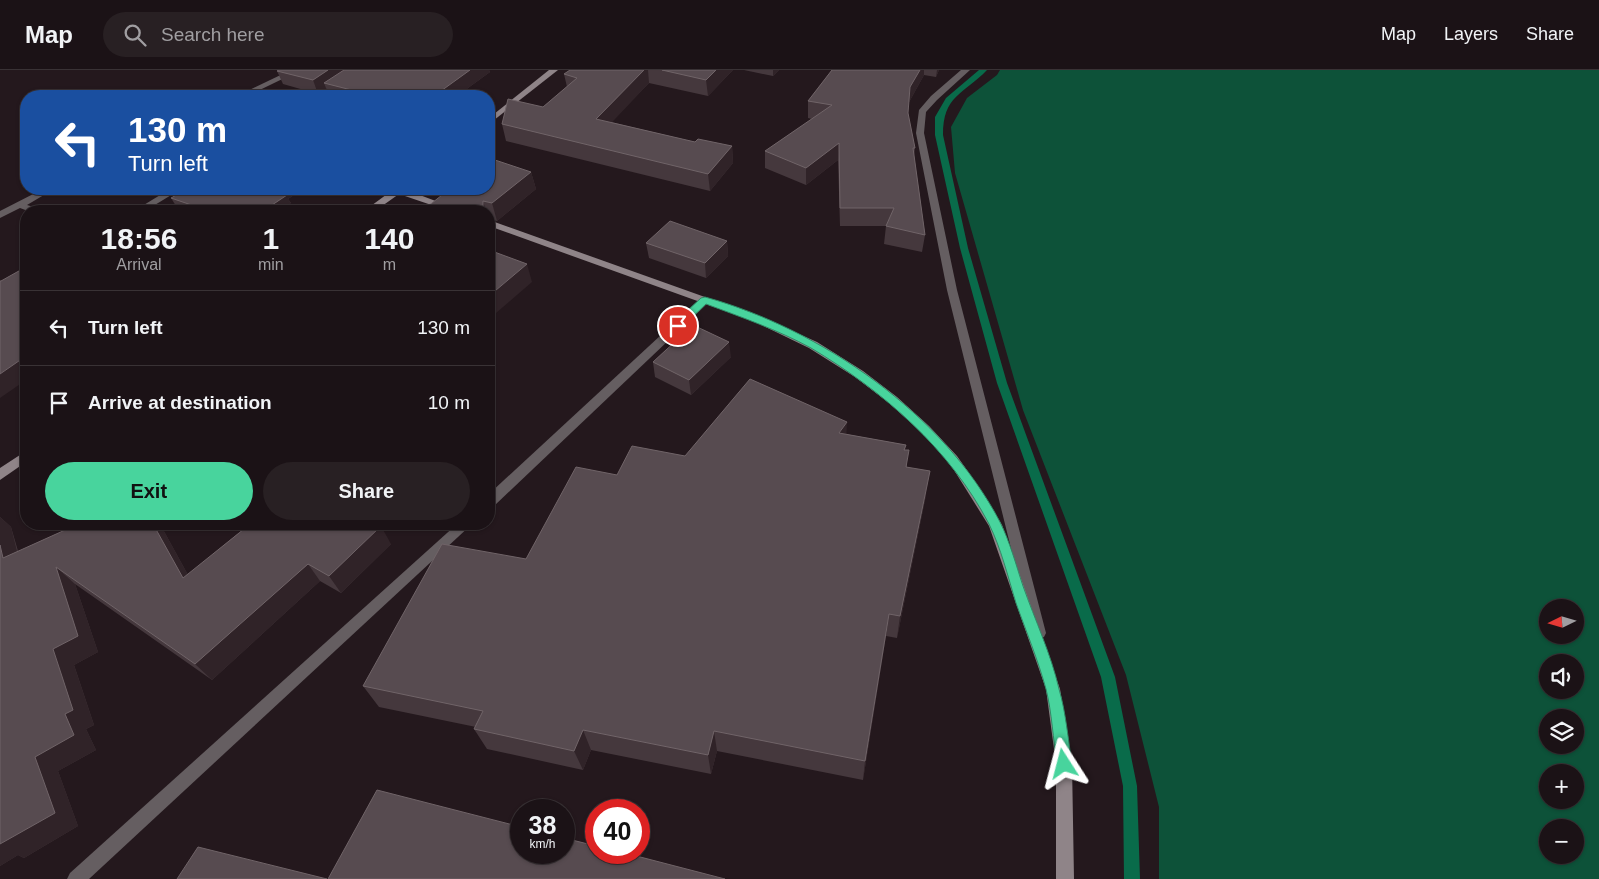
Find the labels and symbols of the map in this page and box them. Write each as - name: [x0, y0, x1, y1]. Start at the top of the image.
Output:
- pin: [657, 305, 699, 347]
- north arrow: [1539, 599, 1584, 644]
- position arrow: [1037, 737, 1089, 789]
- speed limit sign: 40: [585, 799, 650, 864]

